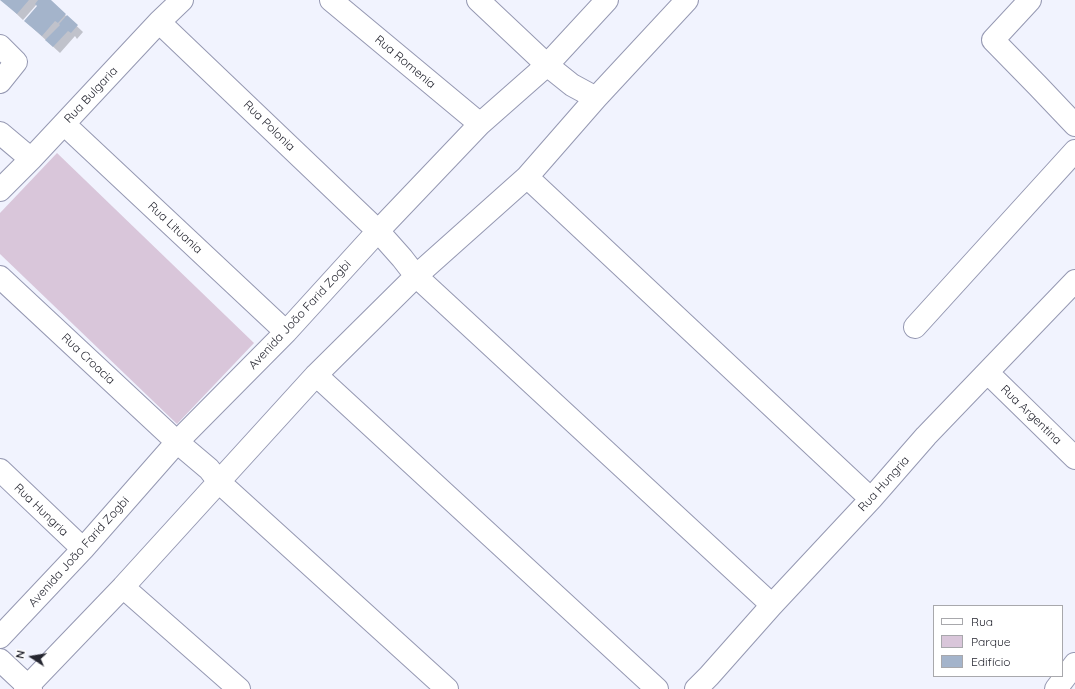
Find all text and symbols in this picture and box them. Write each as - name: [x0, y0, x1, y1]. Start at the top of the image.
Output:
- street label: Rua Romenia: [372, 32, 438, 92]
- street label: Rua Bulgaria: [61, 64, 121, 126]
- street label: Rua Polonia: [240, 98, 298, 154]
- street label: Rua Lituania: [145, 199, 205, 257]
- street label: Avenida João Farid Zogbi: [246, 258, 354, 372]
- street label: Rua Croacia: [58, 331, 118, 387]
- street label: Rua Argentina: [997, 382, 1065, 448]
- street label: Rua Hungria: [855, 453, 913, 515]
- street label: Rua Hungria: [11, 481, 71, 539]
- street label: Avenida João Farid Zogbi: [26, 494, 132, 610]
- legend: [933, 605, 1063, 677]
- text: Rua: [971, 614, 993, 629]
- text: Parque: [971, 634, 1011, 649]
- north arrow: [12, 637, 52, 677]
- text: N: [13, 649, 28, 660]
- text: Edifício: [971, 654, 1011, 669]

